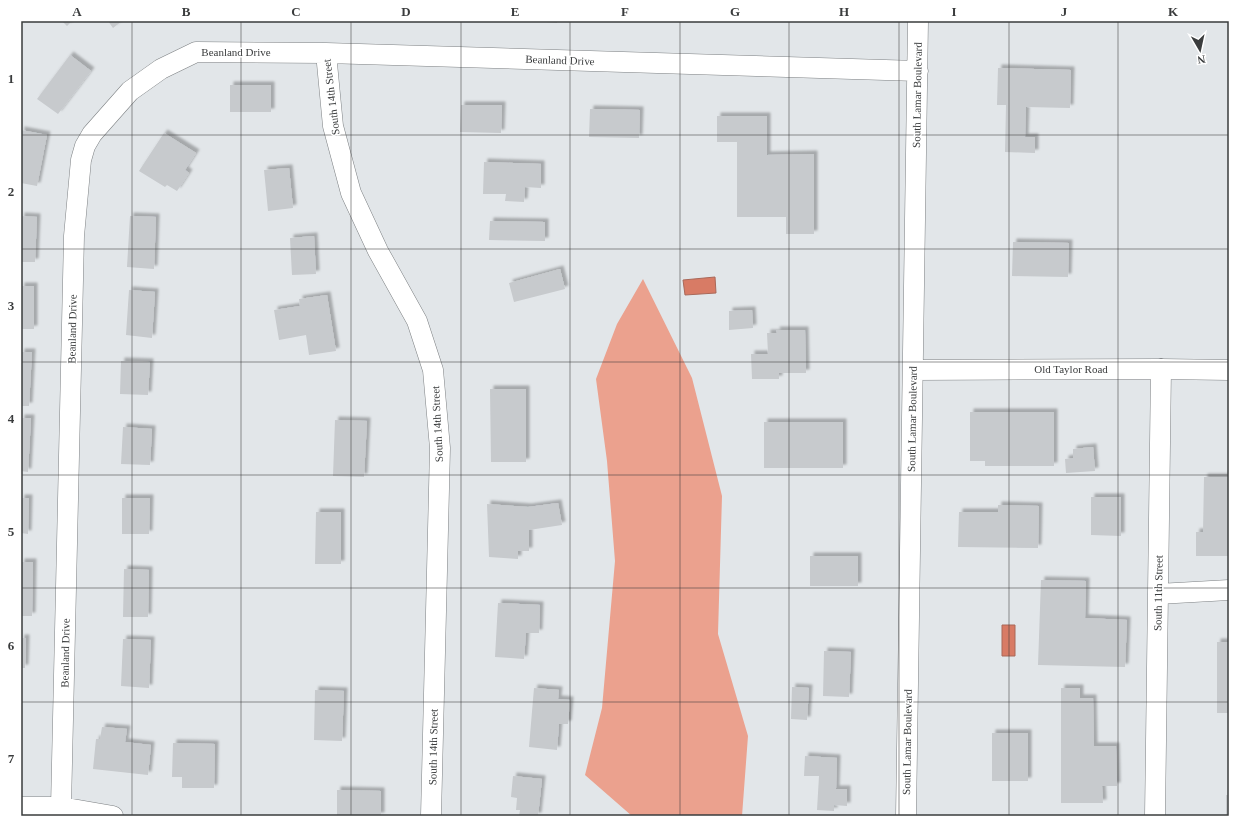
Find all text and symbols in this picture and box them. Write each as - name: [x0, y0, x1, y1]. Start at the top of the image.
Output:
- text: A: [72, 4, 82, 19]
- text: B: [182, 4, 191, 19]
- text: C: [291, 4, 301, 19]
- text: D: [401, 4, 411, 19]
- text: E: [511, 4, 519, 19]
- text: F: [621, 4, 629, 19]
- text: G: [730, 4, 740, 19]
- text: H: [839, 4, 849, 19]
- text: I: [951, 4, 957, 19]
- text: J: [1061, 4, 1068, 19]
- text: K: [1168, 4, 1179, 19]
- north arrow: [1180, 30, 1220, 70]
- street label: South Lamar Boulevard: [910, 42, 924, 148]
- street label: Beanland Drive: [201, 46, 271, 58]
- street label: Beanland Drive: [525, 53, 595, 67]
- text: N: [1197, 53, 1206, 66]
- street label: South 14th Street: [320, 58, 342, 136]
- text: 1: [8, 71, 14, 86]
- text: 2: [8, 184, 14, 199]
- street label: Beanland Drive: [65, 294, 79, 364]
- text: 3: [8, 298, 15, 313]
- street label: Old Taylor Road: [1034, 363, 1108, 375]
- street label: South Lamar Boulevard: [905, 366, 919, 472]
- street label: South 14th Street: [429, 386, 445, 462]
- text: 4: [8, 411, 15, 426]
- text: 5: [8, 524, 15, 539]
- street label: South 11th Street: [1151, 555, 1165, 631]
- street label: Beanland Drive: [58, 618, 72, 688]
- text: 6: [8, 638, 15, 653]
- street label: South Lamar Boulevard: [900, 689, 914, 795]
- street label: South 14th Street: [426, 709, 440, 785]
- text: 7: [8, 751, 15, 766]

